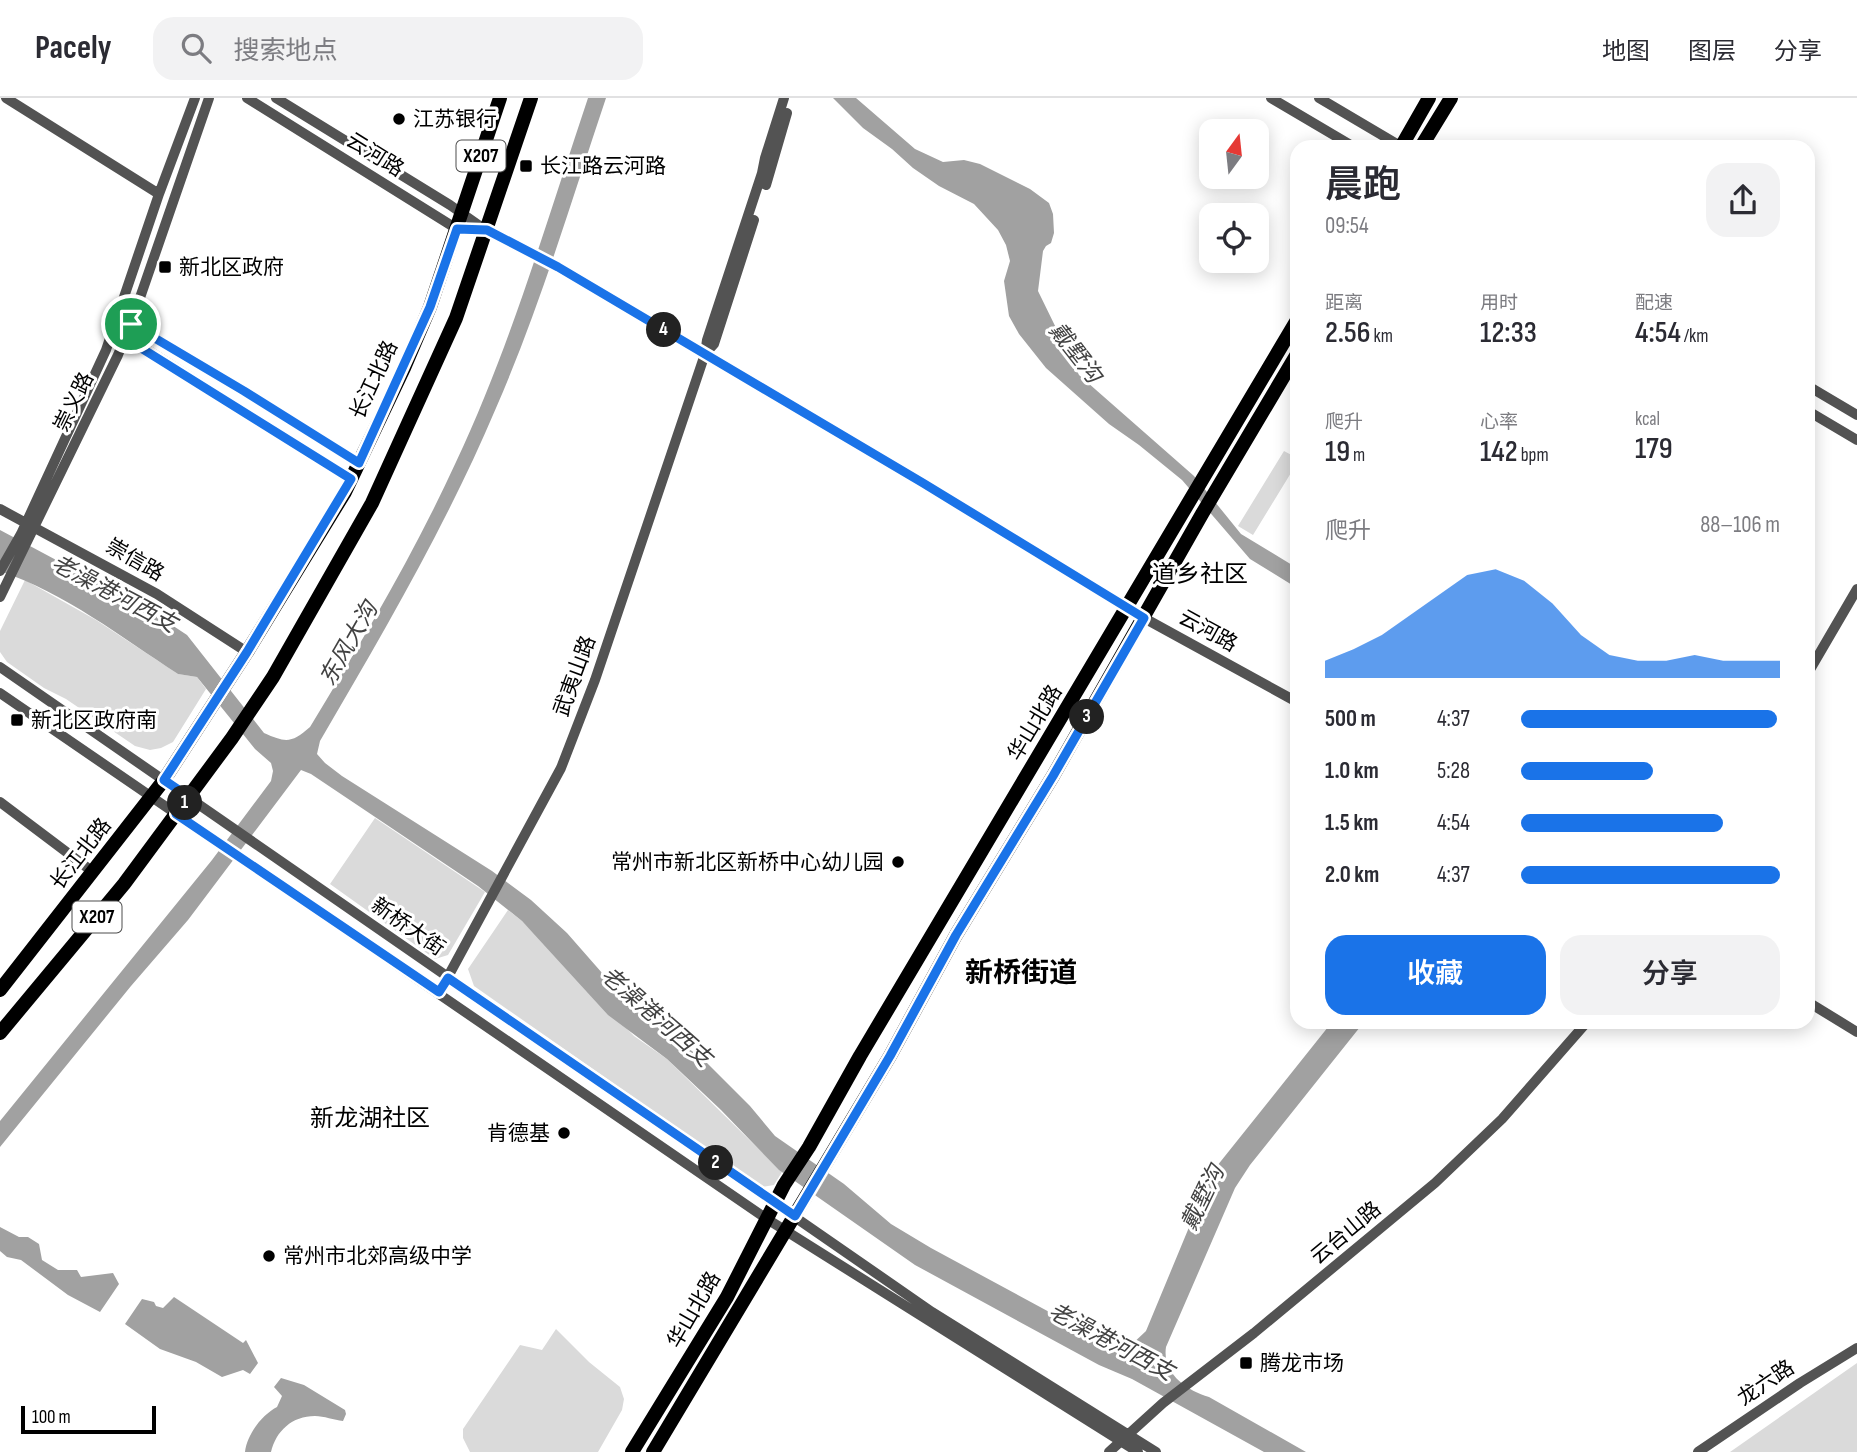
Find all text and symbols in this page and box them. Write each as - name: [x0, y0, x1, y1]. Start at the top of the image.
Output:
- search box: [153, 17, 643, 80]
- text: Pacely: [35, 28, 111, 68]
- icon: search: [177, 29, 215, 67]
- text: 搜索地点: [233, 36, 337, 67]
- text: 地图: [1602, 37, 1650, 66]
- text: 图层: [1688, 37, 1736, 66]
- text: 分享: [1774, 37, 1822, 66]
- place label: 江苏银行: [413, 107, 497, 132]
- marker: 江苏银行: [391, 111, 407, 127]
- north arrow: [1199, 119, 1269, 189]
- map controls: [1199, 119, 1269, 273]
- street label: 云河路: [342, 128, 408, 182]
- road number: X207: [456, 141, 505, 172]
- place label: 长江路云河路: [540, 154, 666, 179]
- marker: 长江路云河路: [518, 158, 534, 174]
- text: 晨跑: [1325, 163, 1401, 208]
- button: share: [1706, 163, 1780, 237]
- button: locate: [1199, 203, 1269, 273]
- text: 09:54: [1325, 212, 1369, 240]
- place label: 新北区政府: [179, 255, 284, 280]
- marker: 新北区政府: [157, 259, 173, 275]
- text: 距离: [1325, 292, 1363, 315]
- text: 用时: [1480, 292, 1518, 315]
- text: 配速: [1635, 292, 1673, 315]
- pin: [101, 294, 161, 354]
- icon: arrive: [112, 305, 150, 343]
- pin: 4: [646, 313, 682, 348]
- text: 2.56: [1325, 315, 1371, 351]
- text: 12:33: [1480, 315, 1537, 351]
- text: 4:54: [1635, 315, 1681, 351]
- water label: 戴墅沟: [1043, 317, 1109, 391]
- text: 4: [659, 318, 668, 341]
- text: km: [1371, 325, 1393, 348]
- text: /km: [1681, 325, 1709, 348]
- street label: 长江北路: [345, 337, 403, 423]
- street label: 崇义路: [49, 368, 99, 436]
- text: kcal: [1635, 408, 1660, 431]
- text: 爬升: [1325, 411, 1363, 434]
- text: 心率: [1480, 411, 1518, 434]
- text: 179: [1635, 431, 1673, 467]
- text: 19: [1325, 434, 1350, 470]
- text: 142: [1480, 434, 1518, 470]
- text: m: [1350, 444, 1365, 467]
- text: bpm: [1518, 444, 1549, 467]
- text: 88–106 m: [1700, 511, 1780, 539]
- text: 爬升: [1325, 517, 1371, 545]
- street label: 崇信路: [101, 533, 169, 587]
- water label: 老澡港河西支: [47, 549, 184, 640]
- district label: 道乡社区: [1152, 560, 1248, 589]
- water label: 东风大沟: [314, 595, 386, 691]
- street label: 云河路: [1174, 605, 1242, 657]
- street label: 武夷山路: [549, 632, 601, 720]
- street label: 华山北路: [1003, 681, 1067, 765]
- pin: 3: [1070, 700, 1104, 734]
- text: 3: [1082, 705, 1091, 728]
- text: 500 m: [1325, 705, 1376, 733]
- text: 4:37: [1437, 705, 1470, 733]
- place label: 新北区政府南: [31, 708, 157, 733]
- marker: 新北区政府南: [9, 712, 25, 728]
- text: 1.0 km: [1325, 757, 1379, 785]
- text: 5:28: [1437, 757, 1470, 785]
- pin: 1: [168, 786, 202, 820]
- text: 1: [181, 791, 188, 814]
- text: 1.5 km: [1325, 809, 1378, 837]
- text: 4:54: [1437, 809, 1470, 837]
- street label: 长江北路: [45, 813, 117, 895]
- place label: 常州市新北区新桥中心幼儿园: [611, 850, 884, 875]
- marker: 常州市新北区新桥中心幼儿园: [890, 854, 906, 870]
- text: 2.0 km: [1325, 861, 1379, 889]
- text: 4:37: [1437, 861, 1470, 889]
- street label: 新桥大街: [366, 893, 450, 961]
- road number: X207: [72, 902, 122, 932]
- button: 收藏: [1325, 935, 1546, 1015]
- button: 分享: [1560, 935, 1780, 1015]
- district label: 新桥街道: [965, 957, 1077, 990]
- water label: 老澡港河西支: [595, 961, 720, 1075]
- district label: 新龙湖社区: [310, 1104, 430, 1133]
- place label: 肯德基: [487, 1121, 550, 1146]
- marker: 肯德基: [556, 1125, 572, 1141]
- pin: 2: [698, 1146, 734, 1180]
- text: 2: [711, 1151, 720, 1174]
- water label: 戴墅沟: [1175, 1158, 1232, 1235]
- street label: 云台山路: [1306, 1196, 1386, 1270]
- place label: 常州市北郊高级中学: [283, 1244, 472, 1269]
- marker: 常州市北郊高级中学: [261, 1248, 277, 1264]
- street label: 华山北路: [662, 1267, 726, 1353]
- water label: 老澡港河西支: [1044, 1297, 1181, 1388]
- place label: 腾龙市场: [1260, 1351, 1344, 1376]
- marker: 腾龙市场: [1238, 1355, 1254, 1371]
- street label: 龙六路: [1733, 1355, 1799, 1411]
- scale bar: [21, 1403, 156, 1435]
- text: 100 m: [32, 1406, 71, 1429]

